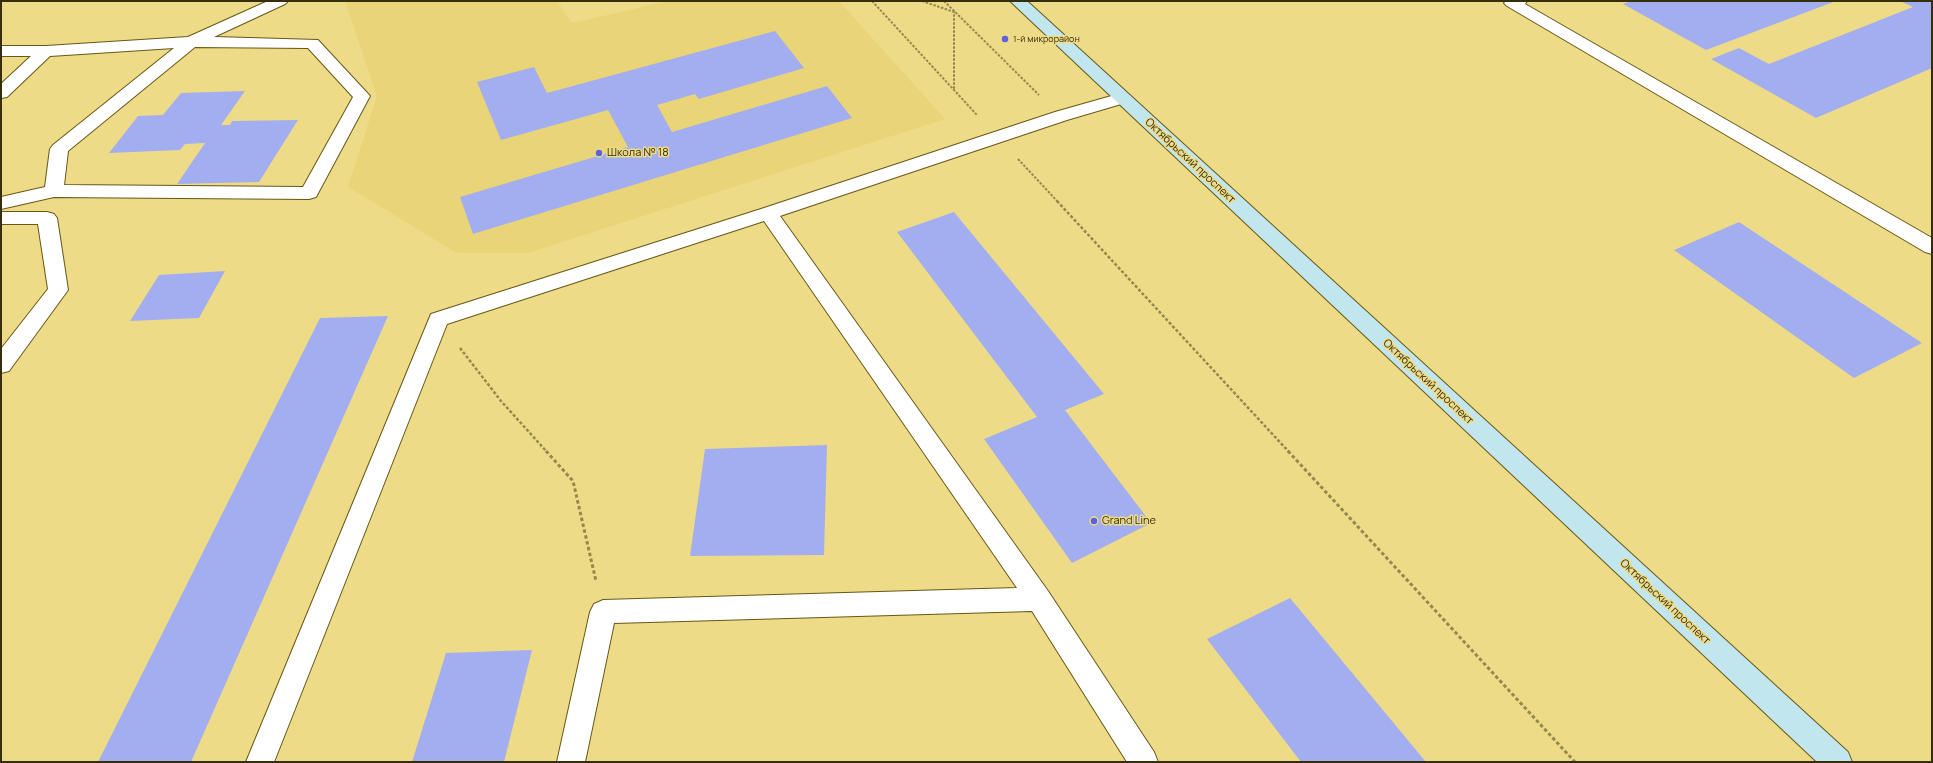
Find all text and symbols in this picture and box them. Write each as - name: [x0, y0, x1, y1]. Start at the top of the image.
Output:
- marker: 1-й микрорайон: [1000, 34, 1010, 44]
- place label: 1-й микрорайон: [1013, 34, 1080, 44]
- street label: Октябрьский проспект: [1142, 116, 1238, 206]
- place label: Школа № 18: [607, 146, 669, 160]
- marker: Школа № 18: [594, 148, 604, 158]
- street label: Октябрьский проспект: [1380, 337, 1476, 427]
- place label: Grand Line: [1102, 514, 1156, 528]
- marker: Grand Line: [1089, 516, 1099, 526]
- street label: Октябрьский проспект: [1617, 557, 1713, 647]

